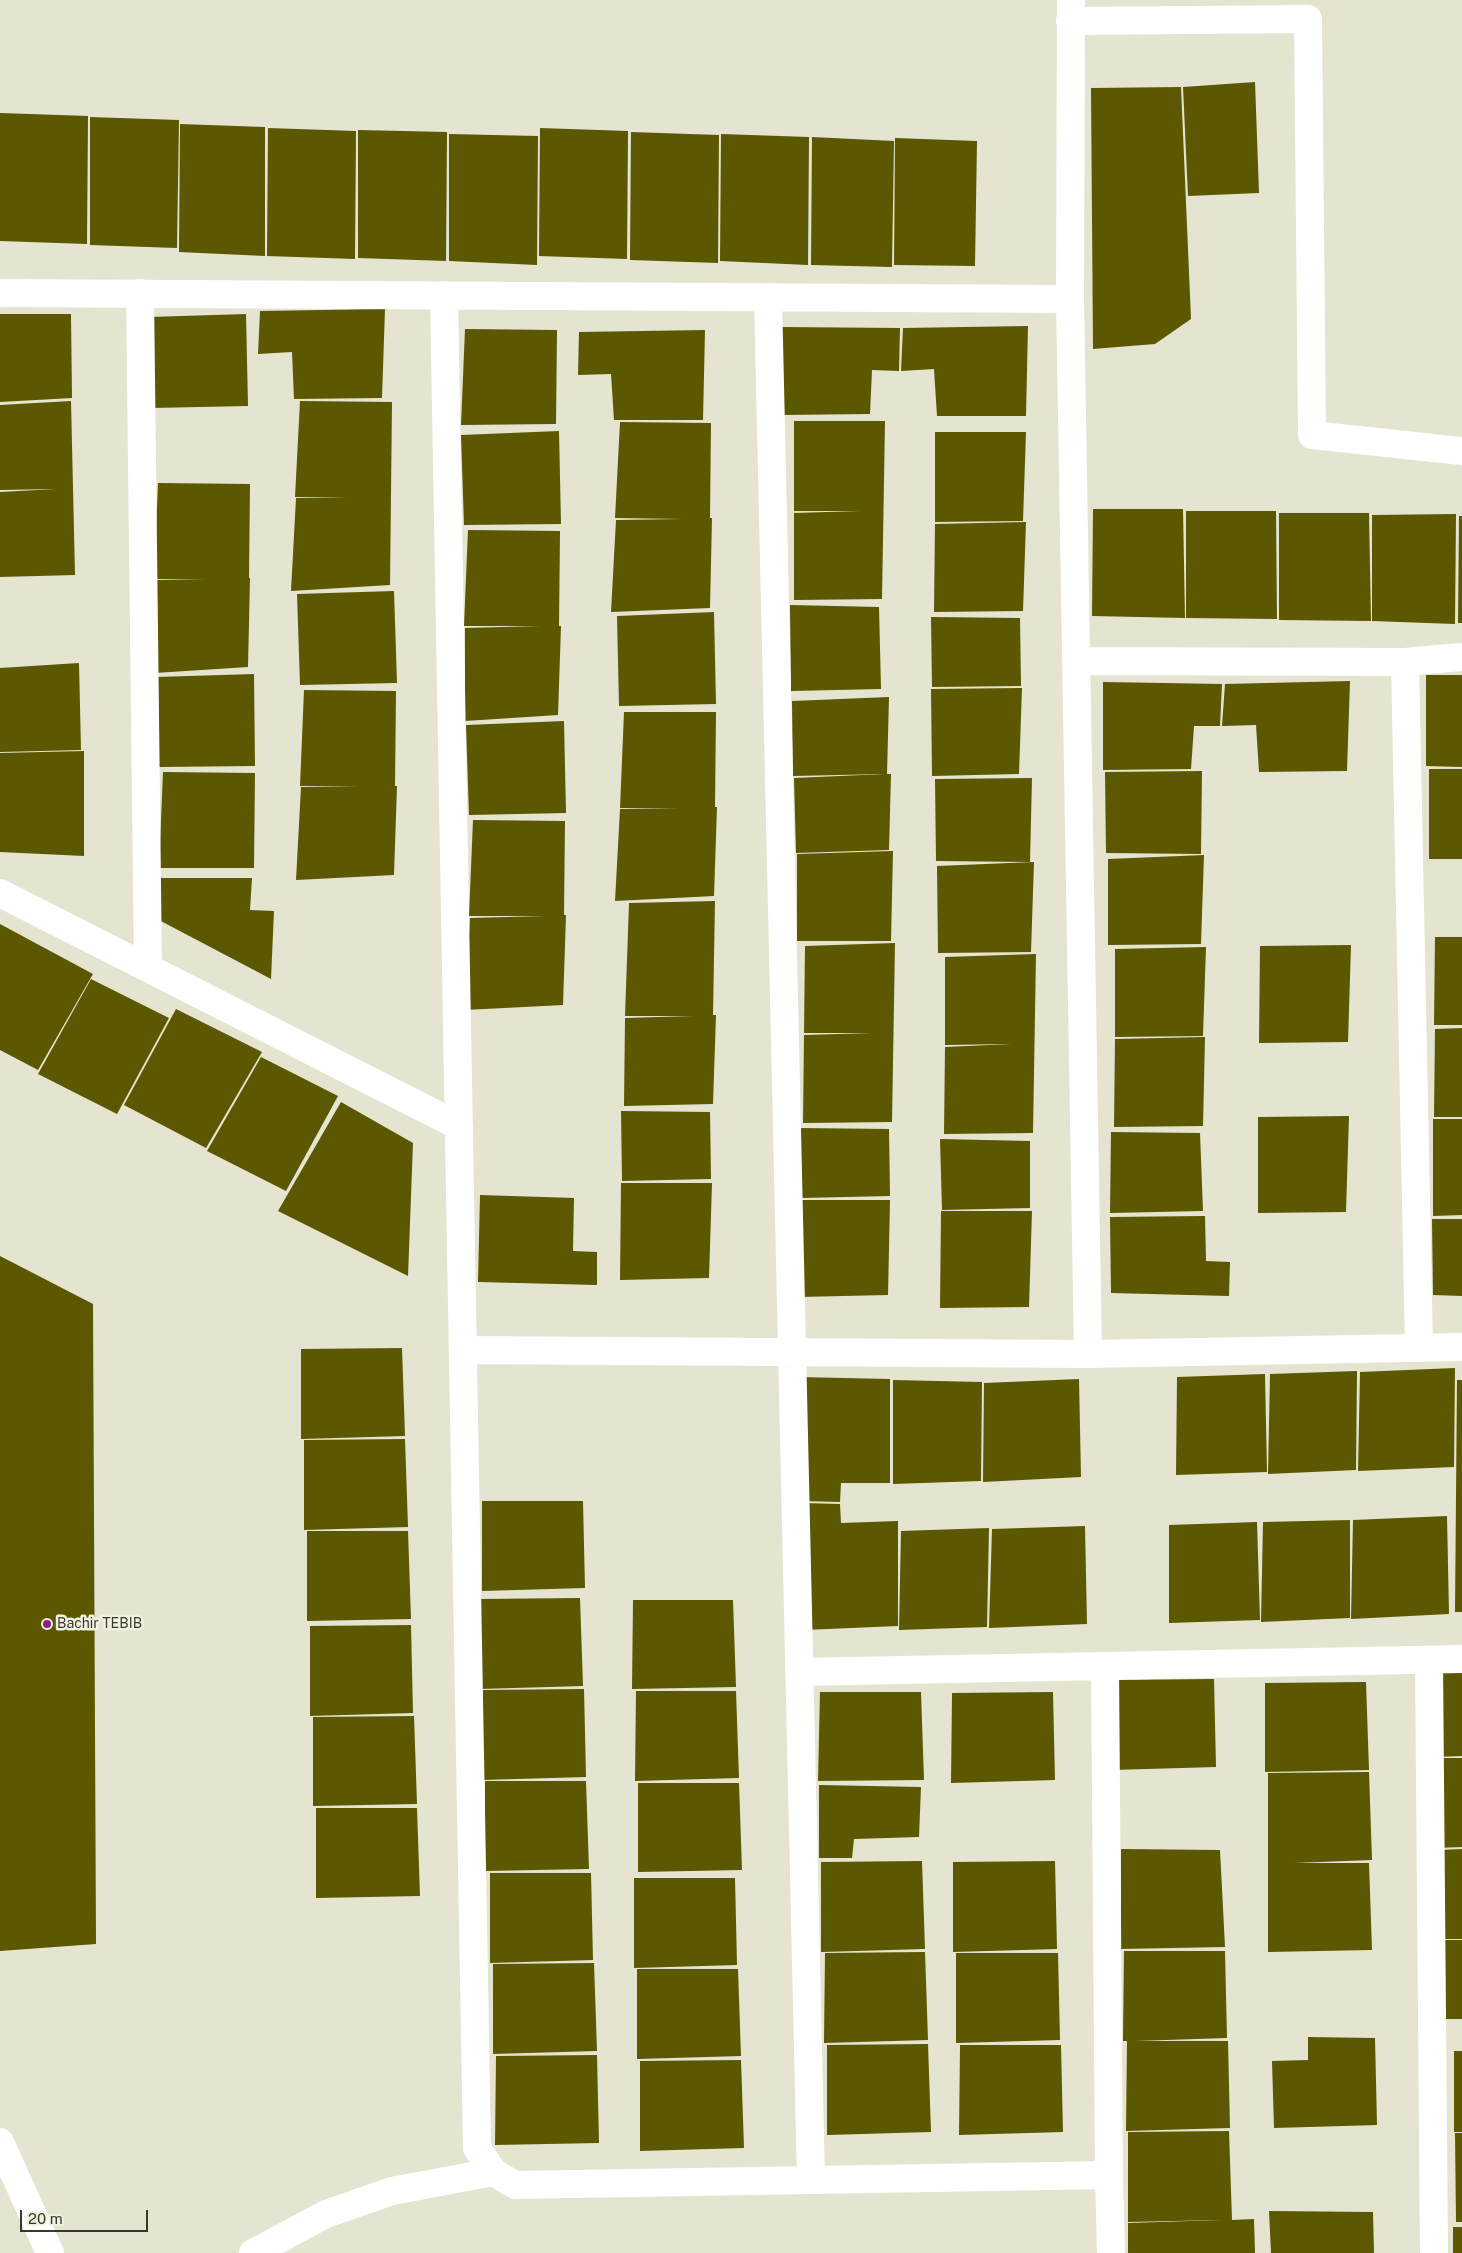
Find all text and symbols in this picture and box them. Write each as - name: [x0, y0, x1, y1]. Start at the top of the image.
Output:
- place label: Bachir TEBIB: [57, 1616, 142, 1632]
- marker: Bachir TEBIB: [41, 1618, 53, 1630]
- scale bar: [22, 2200, 150, 2232]
- text: 20 m: [28, 2210, 63, 2227]

